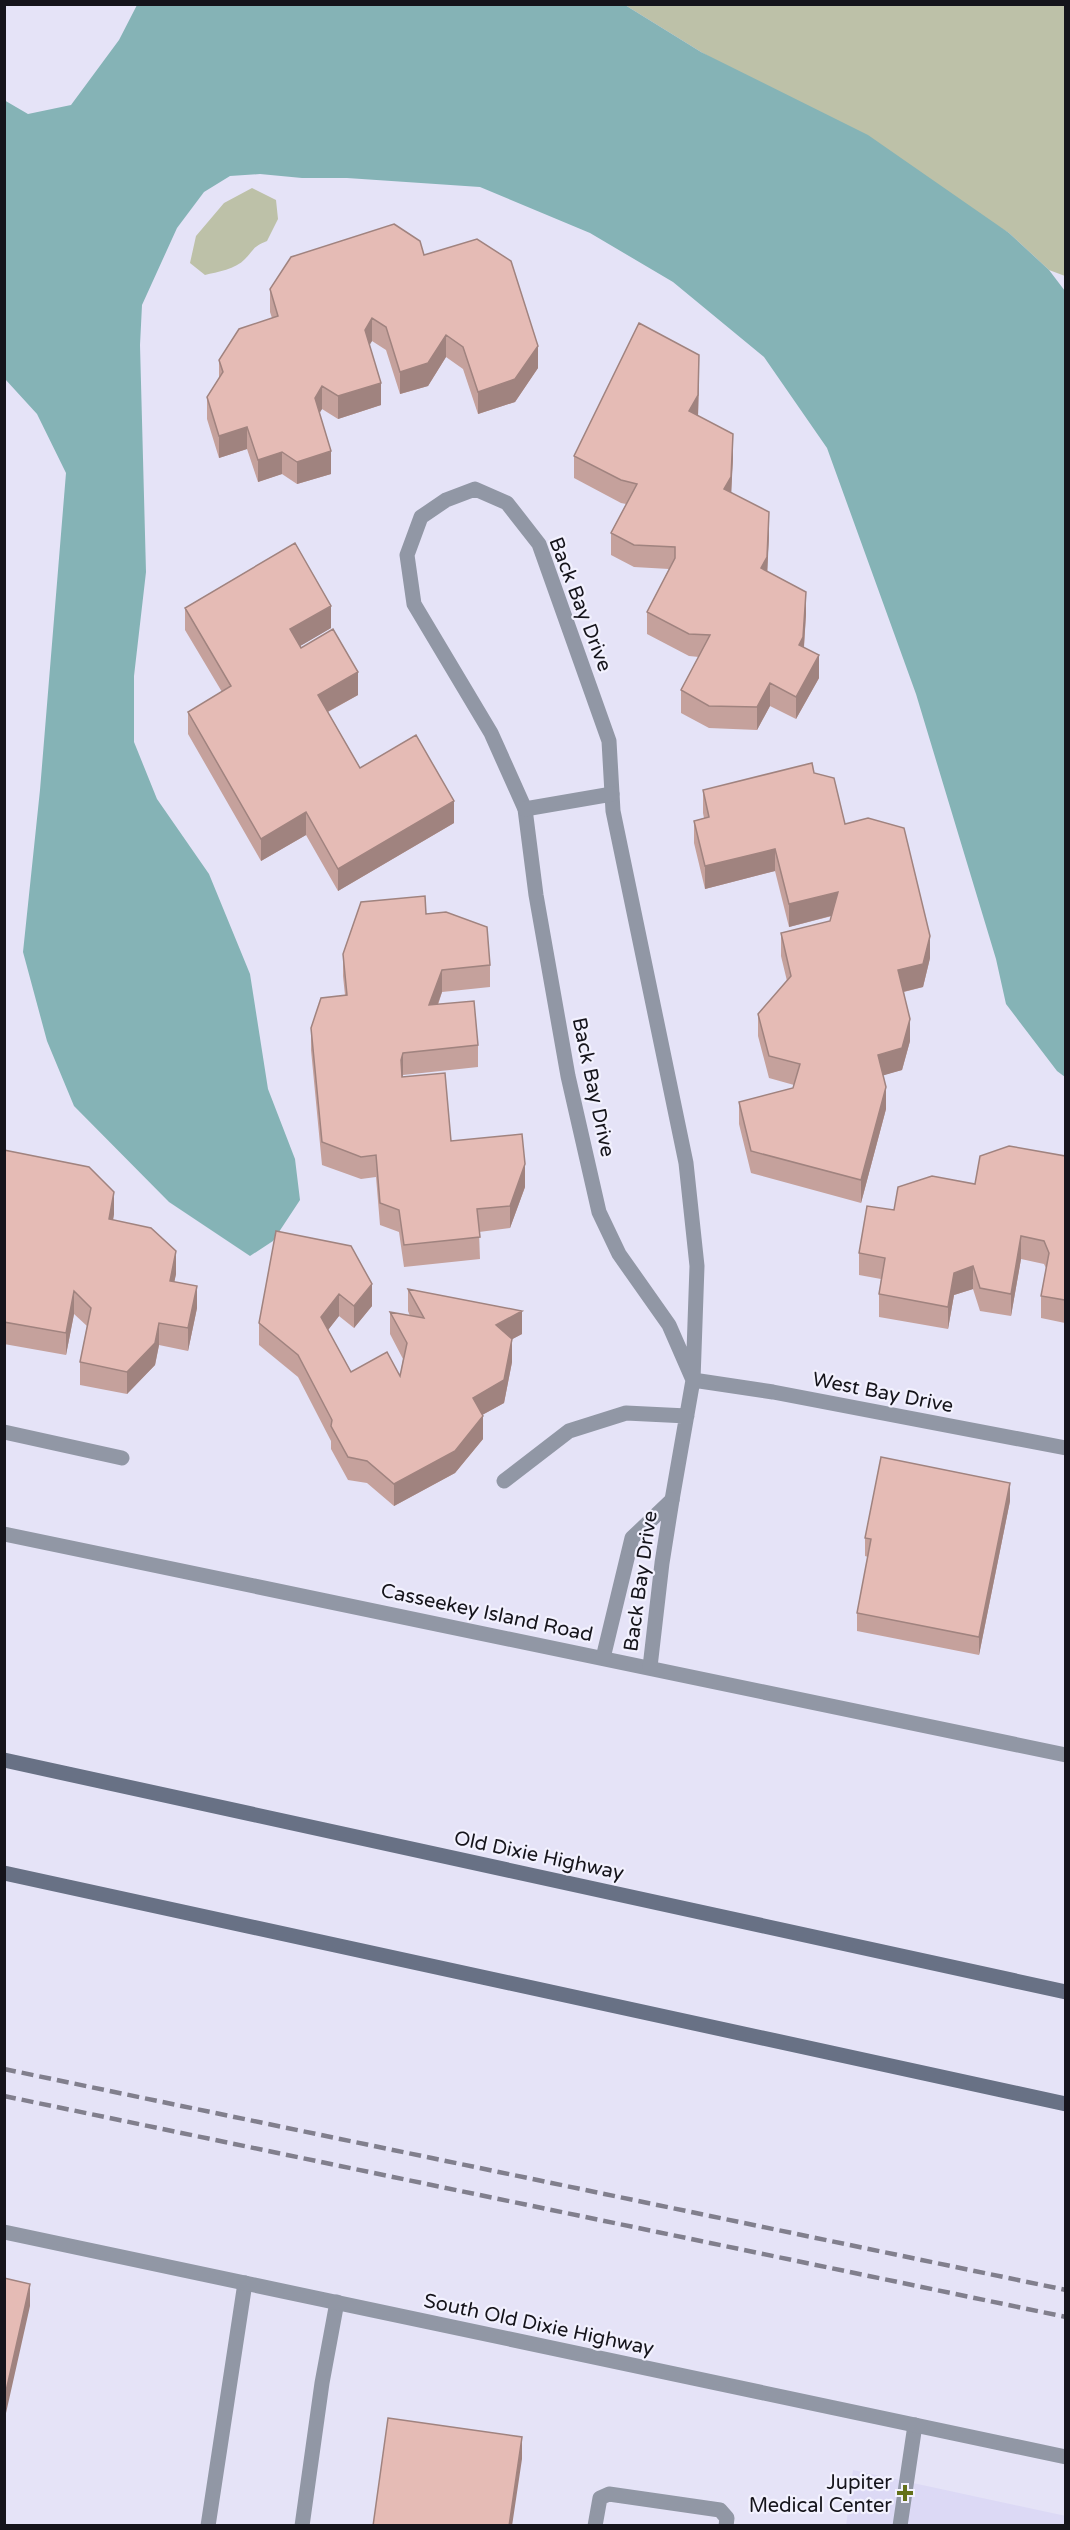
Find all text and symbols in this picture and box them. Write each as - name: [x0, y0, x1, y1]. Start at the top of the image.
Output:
- street label: Back Bay Drive: [543, 534, 617, 675]
- street label: Back Bay Drive: [567, 1015, 620, 1159]
- street label: West Bay Drive: [810, 1368, 955, 1418]
- street label: Back Bay Drive: [619, 1509, 663, 1653]
- street label: Casseekey Island Road: [378, 1579, 595, 1647]
- street label: Old Dixie Highway: [452, 1826, 626, 1886]
- street label: South Old Dixie Highway: [422, 2289, 656, 2361]
- place label: Jupiter Medical Center: [749, 2471, 892, 2518]
- marker: Jupiter Medical Center: [896, 2484, 914, 2502]

